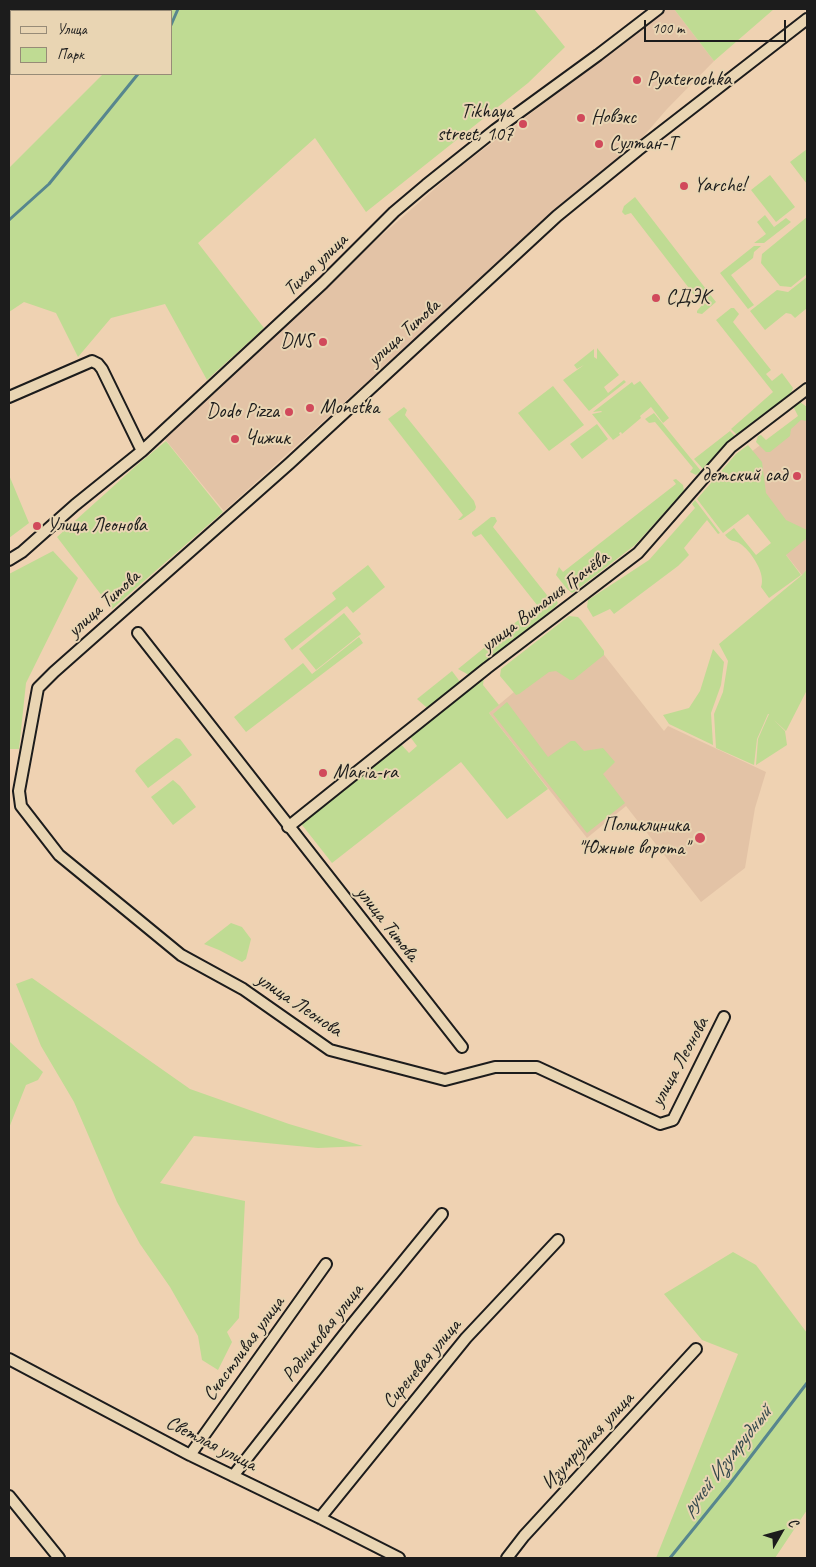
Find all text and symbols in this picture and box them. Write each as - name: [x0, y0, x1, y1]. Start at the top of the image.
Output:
- legend: [10, 10, 172, 75]
- scale bar: [646, 10, 788, 42]
- text: 100 m: [652, 19, 684, 38]
- text: Улица: [57, 20, 87, 39]
- text: Парк: [57, 45, 84, 64]
- place label: Pyaterochka: [647, 68, 731, 92]
- marker: Pyaterochka: [631, 74, 643, 86]
- place label: Tikhaya street, 107: [437, 100, 513, 147]
- place label: Новэкс: [591, 106, 636, 130]
- marker: Новэкс: [575, 112, 587, 124]
- marker: Tikhaya street, 107: [517, 118, 529, 130]
- place label: Султан-Т: [609, 132, 677, 156]
- marker: Султан-Т: [593, 138, 605, 150]
- place label: Yarche!: [694, 174, 745, 198]
- marker: Yarche!: [678, 180, 690, 192]
- street label: Тихая улица: [279, 229, 353, 301]
- place label: СДЭК: [666, 286, 710, 310]
- marker: СДЭК: [650, 292, 662, 304]
- street label: улица Титова: [363, 294, 445, 372]
- place label: DNS: [280, 330, 313, 354]
- marker: DNS: [317, 336, 329, 348]
- place label: Monetka: [320, 396, 379, 420]
- place label: Dodo Pizza: [207, 400, 279, 424]
- marker: Monetka: [304, 402, 316, 414]
- marker: Dodo Pizza: [283, 406, 295, 418]
- place label: Чижик: [245, 427, 290, 451]
- marker: Чижик: [229, 433, 241, 445]
- place label: детский сад: [702, 464, 787, 488]
- marker: детский сад: [791, 470, 803, 482]
- place label: Улица Леонова: [47, 514, 146, 538]
- marker: Улица Леонова: [31, 520, 43, 532]
- street label: улица Виталия Грачёва: [476, 546, 614, 658]
- street label: улица Титова: [63, 565, 145, 643]
- place label: Maria-ra: [333, 761, 398, 785]
- marker: Maria-ra: [317, 767, 329, 779]
- place label: Поликлиника "Южные ворота": [578, 814, 689, 861]
- marker: Поликлиника "Южные ворота": [693, 831, 707, 845]
- street label: улица Титова: [350, 882, 424, 966]
- street label: улица Леонова: [252, 968, 346, 1042]
- street label: улица Леонова: [646, 1013, 714, 1111]
- street label: Родниковая улица: [277, 1279, 369, 1387]
- street label: Счастливая улица: [198, 1292, 290, 1406]
- street label: Сиреневая улица: [378, 1314, 466, 1414]
- street label: Изумрудная улица: [537, 1387, 639, 1495]
- water label: ручей Изумрудный: [676, 1401, 778, 1521]
- street label: Светлая улица: [162, 1411, 260, 1477]
- north arrow: [756, 1507, 806, 1557]
- text: С: [784, 1515, 802, 1530]

